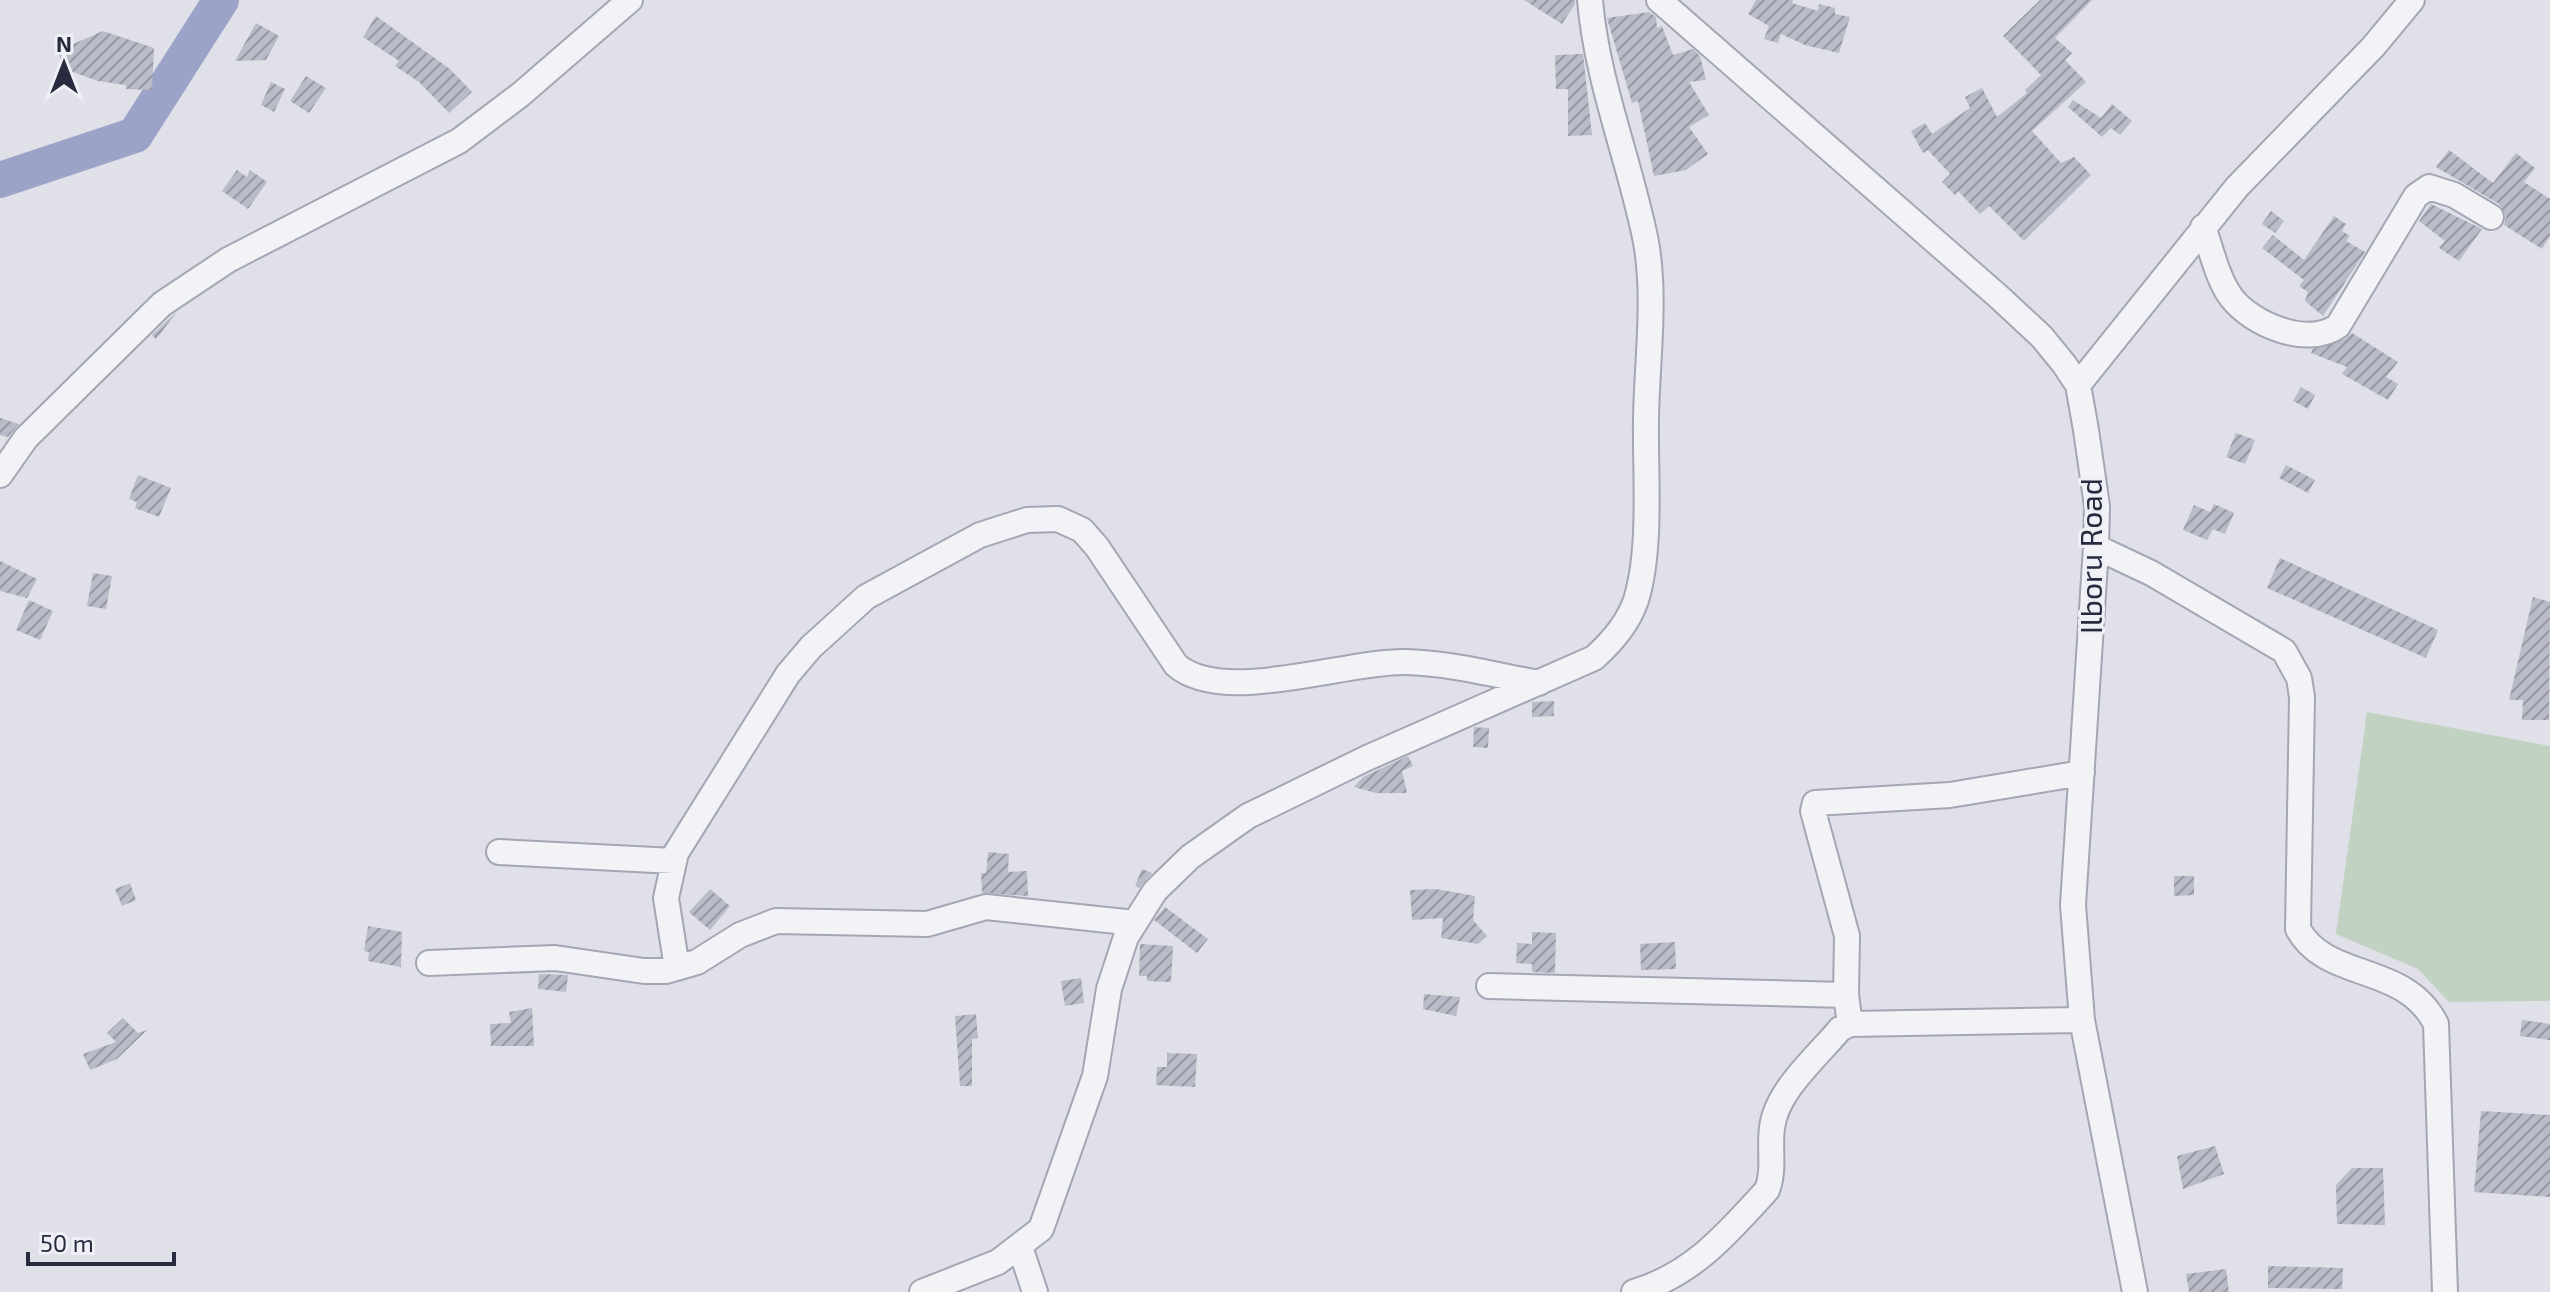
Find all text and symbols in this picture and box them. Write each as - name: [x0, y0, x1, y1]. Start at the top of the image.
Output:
- north arrow: [24, 24, 104, 104]
- text: N: [56, 30, 72, 56]
- street label: Ilboru Road: [2072, 478, 2108, 634]
- scale bar: [28, 1216, 174, 1266]
- text: 50 m: [40, 1228, 94, 1257]

